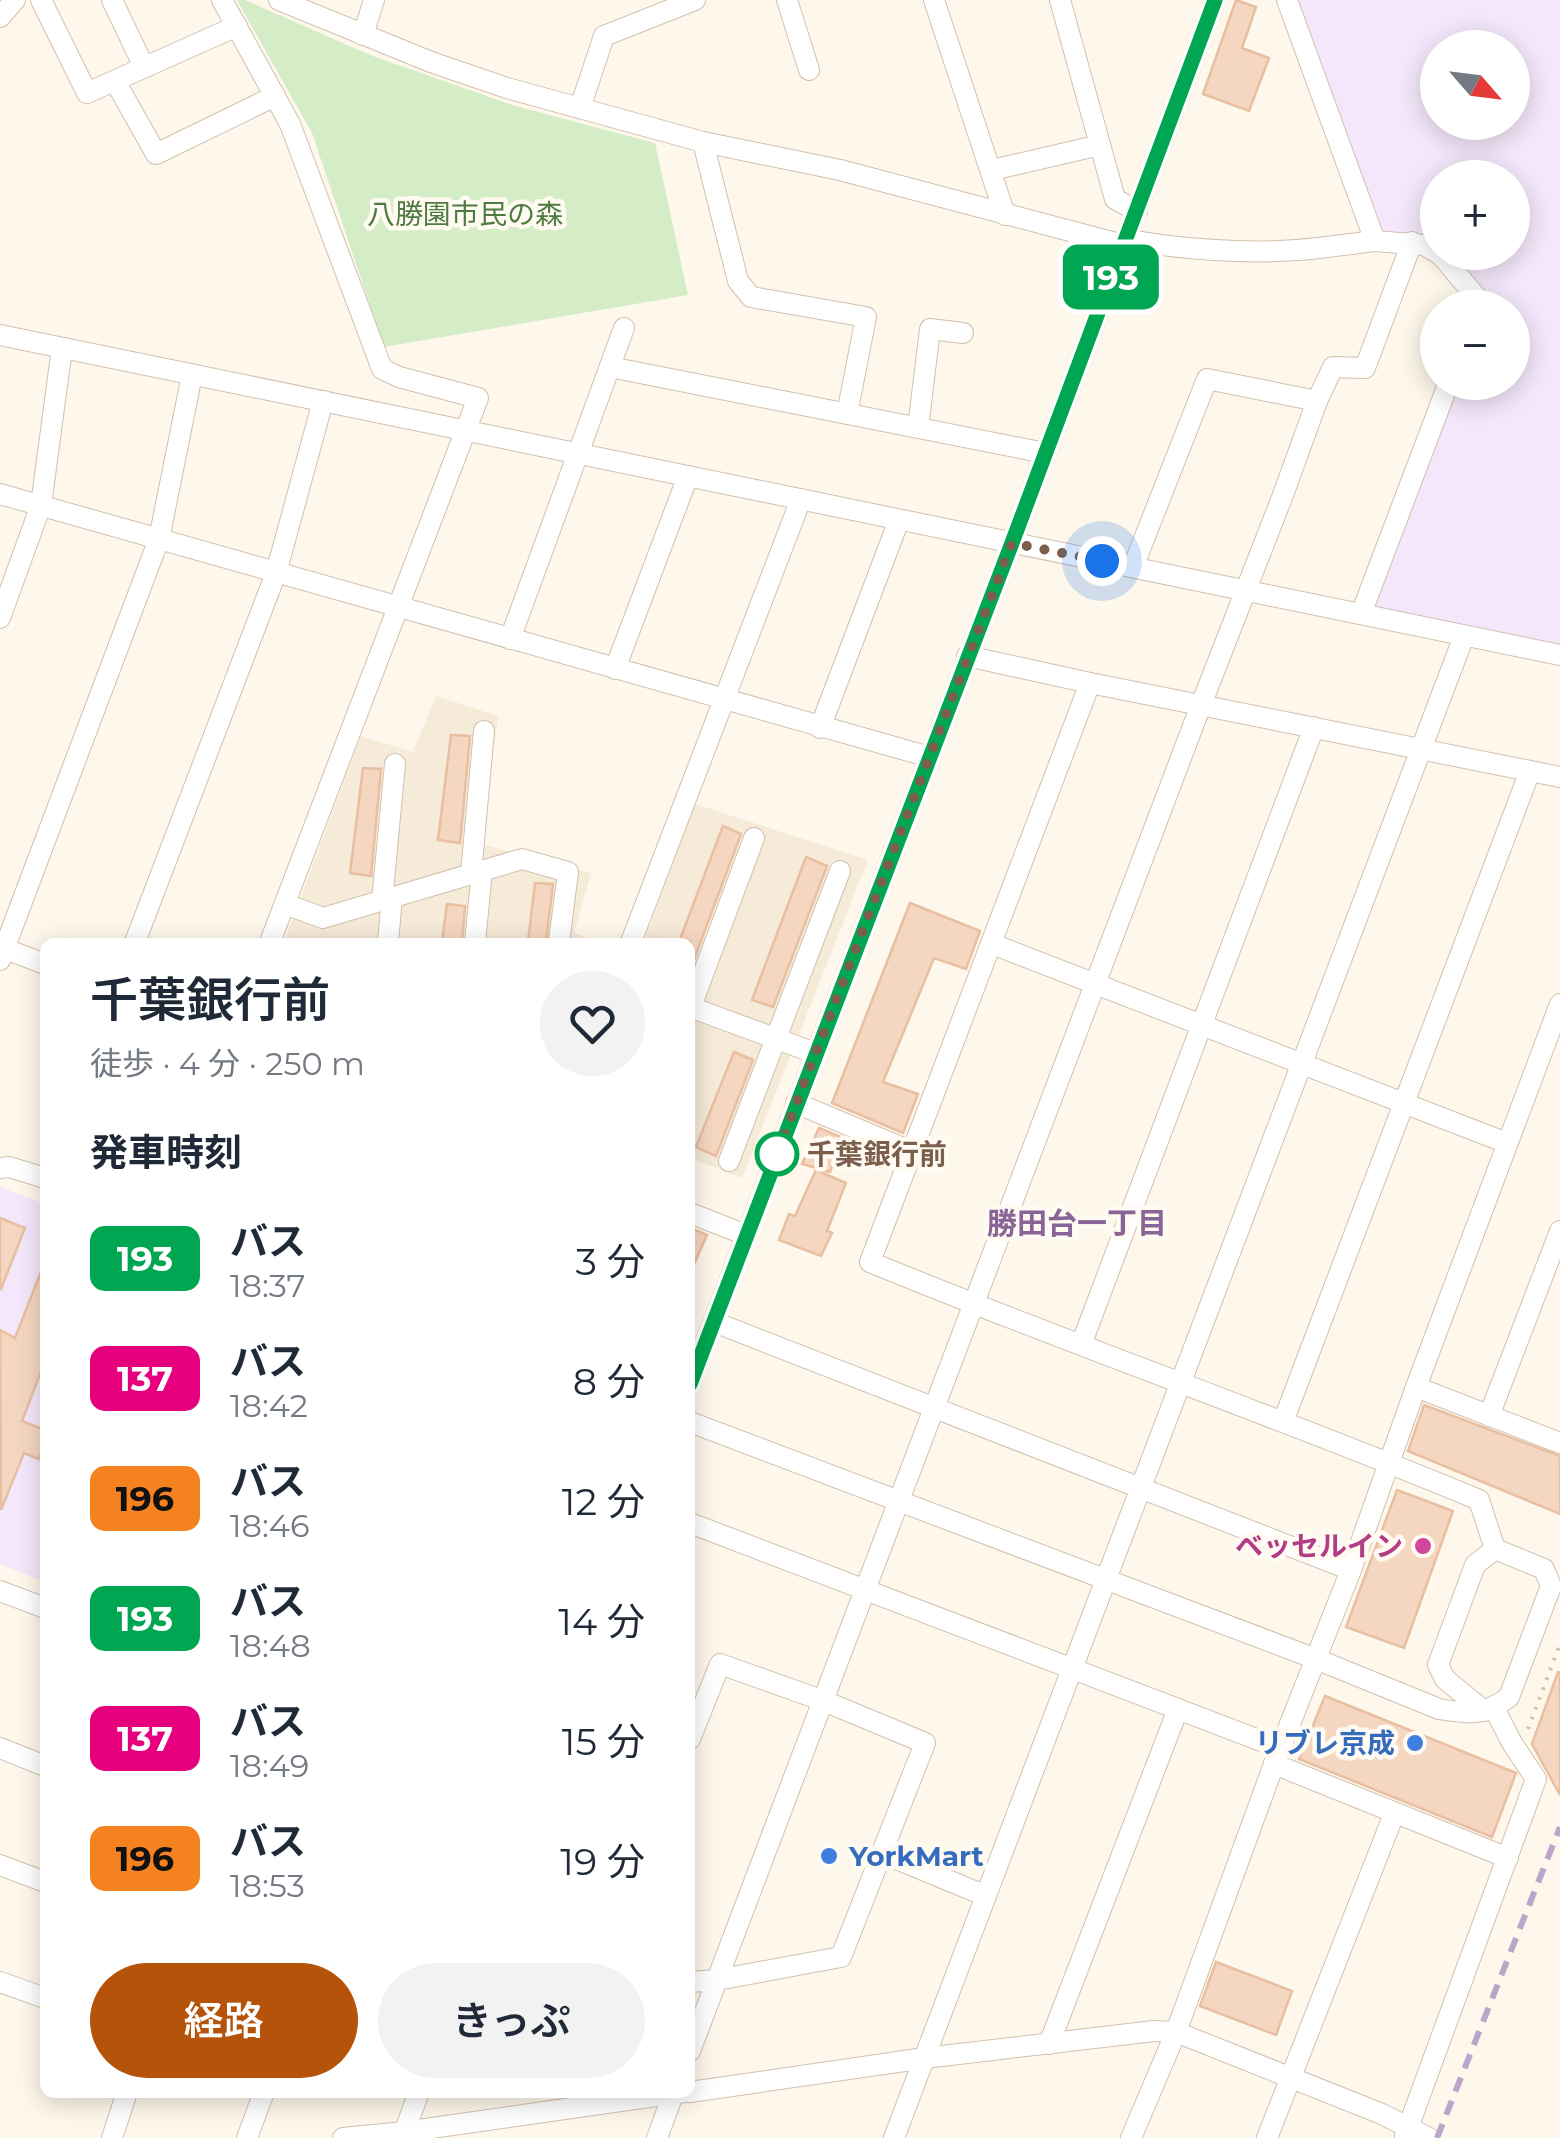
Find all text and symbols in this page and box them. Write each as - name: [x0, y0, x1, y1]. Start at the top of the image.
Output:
- north arrow: [1420, 30, 1530, 140]
- map controls: [1420, 30, 1530, 400]
- button: +: [1420, 160, 1530, 270]
- park label: 八勝園市民の森: [367, 197, 563, 231]
- line badge: 193: [1054, 244, 1168, 310]
- text: 193: [1083, 256, 1139, 299]
- button: −: [1420, 290, 1530, 400]
- your location: [1077, 536, 1127, 586]
- text: 千葉銀行前: [90, 971, 330, 1029]
- button: heart: [540, 971, 645, 1076]
- text: 徒歩 · 4 分 · 250 m: [90, 1044, 365, 1083]
- text: 発車時刻: [90, 1129, 242, 1176]
- marker: 千葉銀行前: [756, 1133, 798, 1175]
- place label: 千葉銀行前: [807, 1137, 947, 1171]
- district label: 勝田台一丁目: [987, 1205, 1167, 1242]
- text: バス: [230, 1218, 306, 1265]
- text: 193: [117, 1237, 173, 1280]
- text: 3 分: [576, 1238, 645, 1285]
- text: 18:37: [230, 1266, 305, 1305]
- text: バス: [230, 1338, 306, 1385]
- text: 137: [117, 1357, 173, 1400]
- text: 8 分: [573, 1358, 645, 1405]
- text: 18:42: [230, 1386, 308, 1425]
- text: バス: [230, 1458, 306, 1505]
- text: 196: [116, 1477, 174, 1520]
- text: 12 分: [562, 1478, 645, 1525]
- text: 18:46: [230, 1506, 309, 1545]
- place label: ベッセルイン: [1235, 1529, 1403, 1563]
- marker: ベッセルイン: [1412, 1535, 1434, 1557]
- text: バス: [230, 1578, 306, 1625]
- text: 193: [117, 1597, 173, 1640]
- text: 14 分: [558, 1598, 645, 1645]
- text: 18:48: [230, 1626, 311, 1665]
- text: バス: [230, 1698, 306, 1745]
- text: 137: [117, 1717, 173, 1760]
- text: 15 分: [562, 1718, 645, 1765]
- place label: リブレ京成: [1255, 1726, 1395, 1760]
- marker: リブレ京成: [1404, 1732, 1426, 1754]
- text: 18:49: [230, 1746, 309, 1785]
- text: バス: [230, 1818, 306, 1865]
- text: 196: [116, 1837, 174, 1880]
- text: 19 分: [560, 1838, 645, 1885]
- place label: YorkMart: [848, 1839, 984, 1873]
- marker: YorkMart: [818, 1845, 840, 1867]
- text: 18:53: [230, 1866, 305, 1905]
- button: 経路: [90, 1963, 358, 2078]
- button: きっぷ: [378, 1963, 645, 2078]

